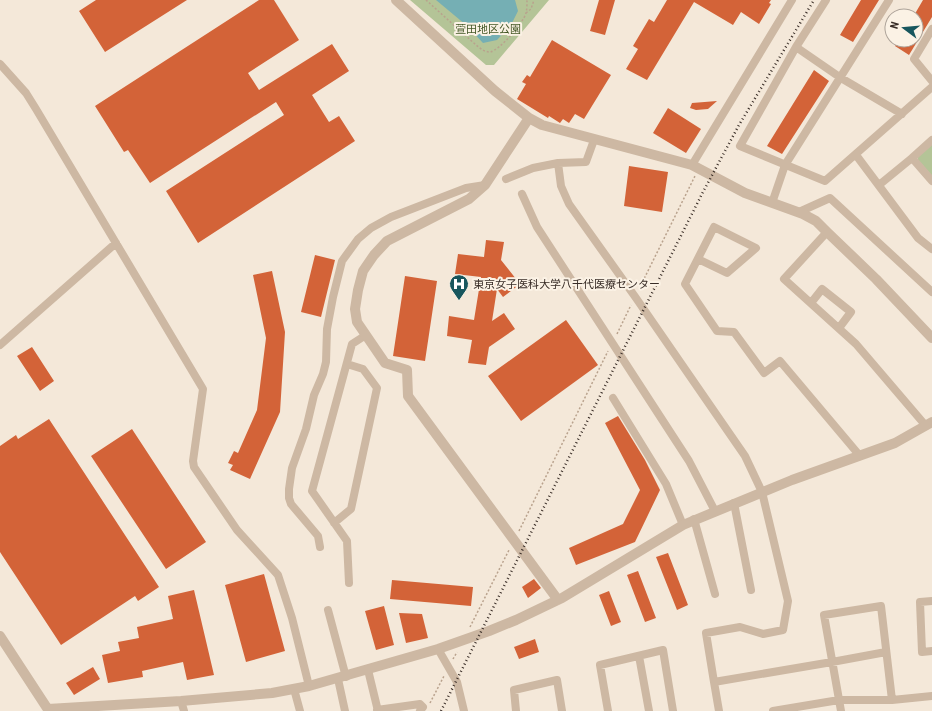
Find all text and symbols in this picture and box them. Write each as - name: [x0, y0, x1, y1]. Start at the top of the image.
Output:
- north arrow: [884, 8, 924, 48]
- text: N: [888, 20, 902, 30]
- park label: 萱田地区公園: [455, 23, 521, 36]
- hospital icon: 東京女子医科大学八千代医療センター: [448, 273, 470, 301]
- place label: 東京女子医科大学八千代医療センター: [473, 278, 660, 291]

